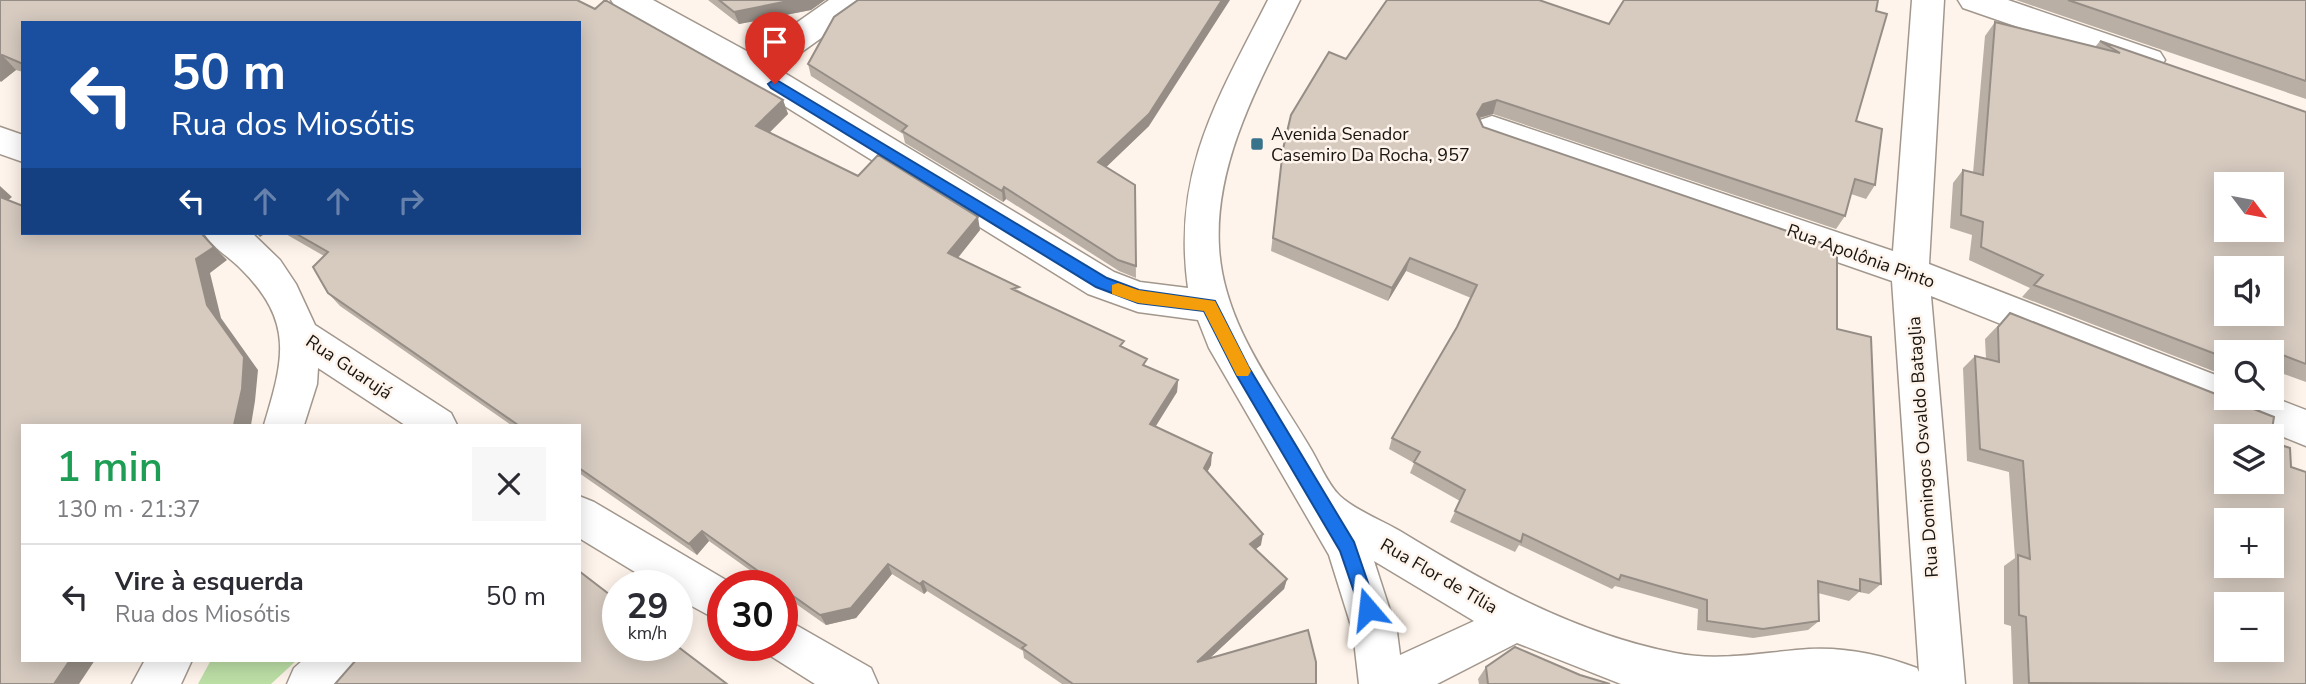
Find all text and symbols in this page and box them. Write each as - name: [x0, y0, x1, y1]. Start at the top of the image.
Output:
- pin: [745, 12.0, 805, 84]
- icon: arrive: [756, 23, 794, 61]
- text: 50 m: [171, 39, 286, 106]
- icon: left: [56, 49, 147, 140]
- text: Rua dos Miosótis: [171, 103, 415, 146]
- place label: Avenida Senador Casemiro Da Rocha, 957: [1271, 122, 1470, 167]
- marker: Avenida Senador Casemiro Da Rocha, 957: [1249, 136, 1265, 152]
- north arrow: [2214, 172, 2284, 242]
- map controls: [2214, 172, 2284, 662]
- icon: left: [173, 182, 211, 220]
- icon: ahead: [246, 182, 284, 220]
- icon: ahead: [319, 182, 357, 220]
- icon: right: [392, 182, 430, 220]
- street label: Rua Apolônia Pinto: [1784, 218, 1938, 294]
- button: sound: [2214, 256, 2284, 326]
- street label: Rua Domingos Osvaldo Bataglia: [1902, 316, 1944, 578]
- street label: Rua Guarujá: [301, 329, 397, 405]
- button: search: [2214, 340, 2284, 410]
- button: layers: [2214, 424, 2284, 494]
- text: 1 min: [56, 439, 163, 496]
- button: close: [472, 447, 546, 521]
- text: 130 m · 21:37: [56, 494, 201, 525]
- button: +: [2214, 508, 2284, 578]
- street label: Rua Flor de Tília: [1376, 533, 1502, 619]
- text: Vire à esquerda: [115, 564, 304, 599]
- speed limit sign: 30: [707, 570, 798, 661]
- position arrow: [1331, 572, 1405, 646]
- icon: left: [56, 578, 94, 616]
- text: 50 m: [486, 579, 546, 614]
- text: 29: [626, 583, 669, 630]
- button: −: [2214, 592, 2284, 662]
- text: Rua dos Miosótis: [115, 599, 291, 630]
- text: km/h: [628, 621, 667, 645]

